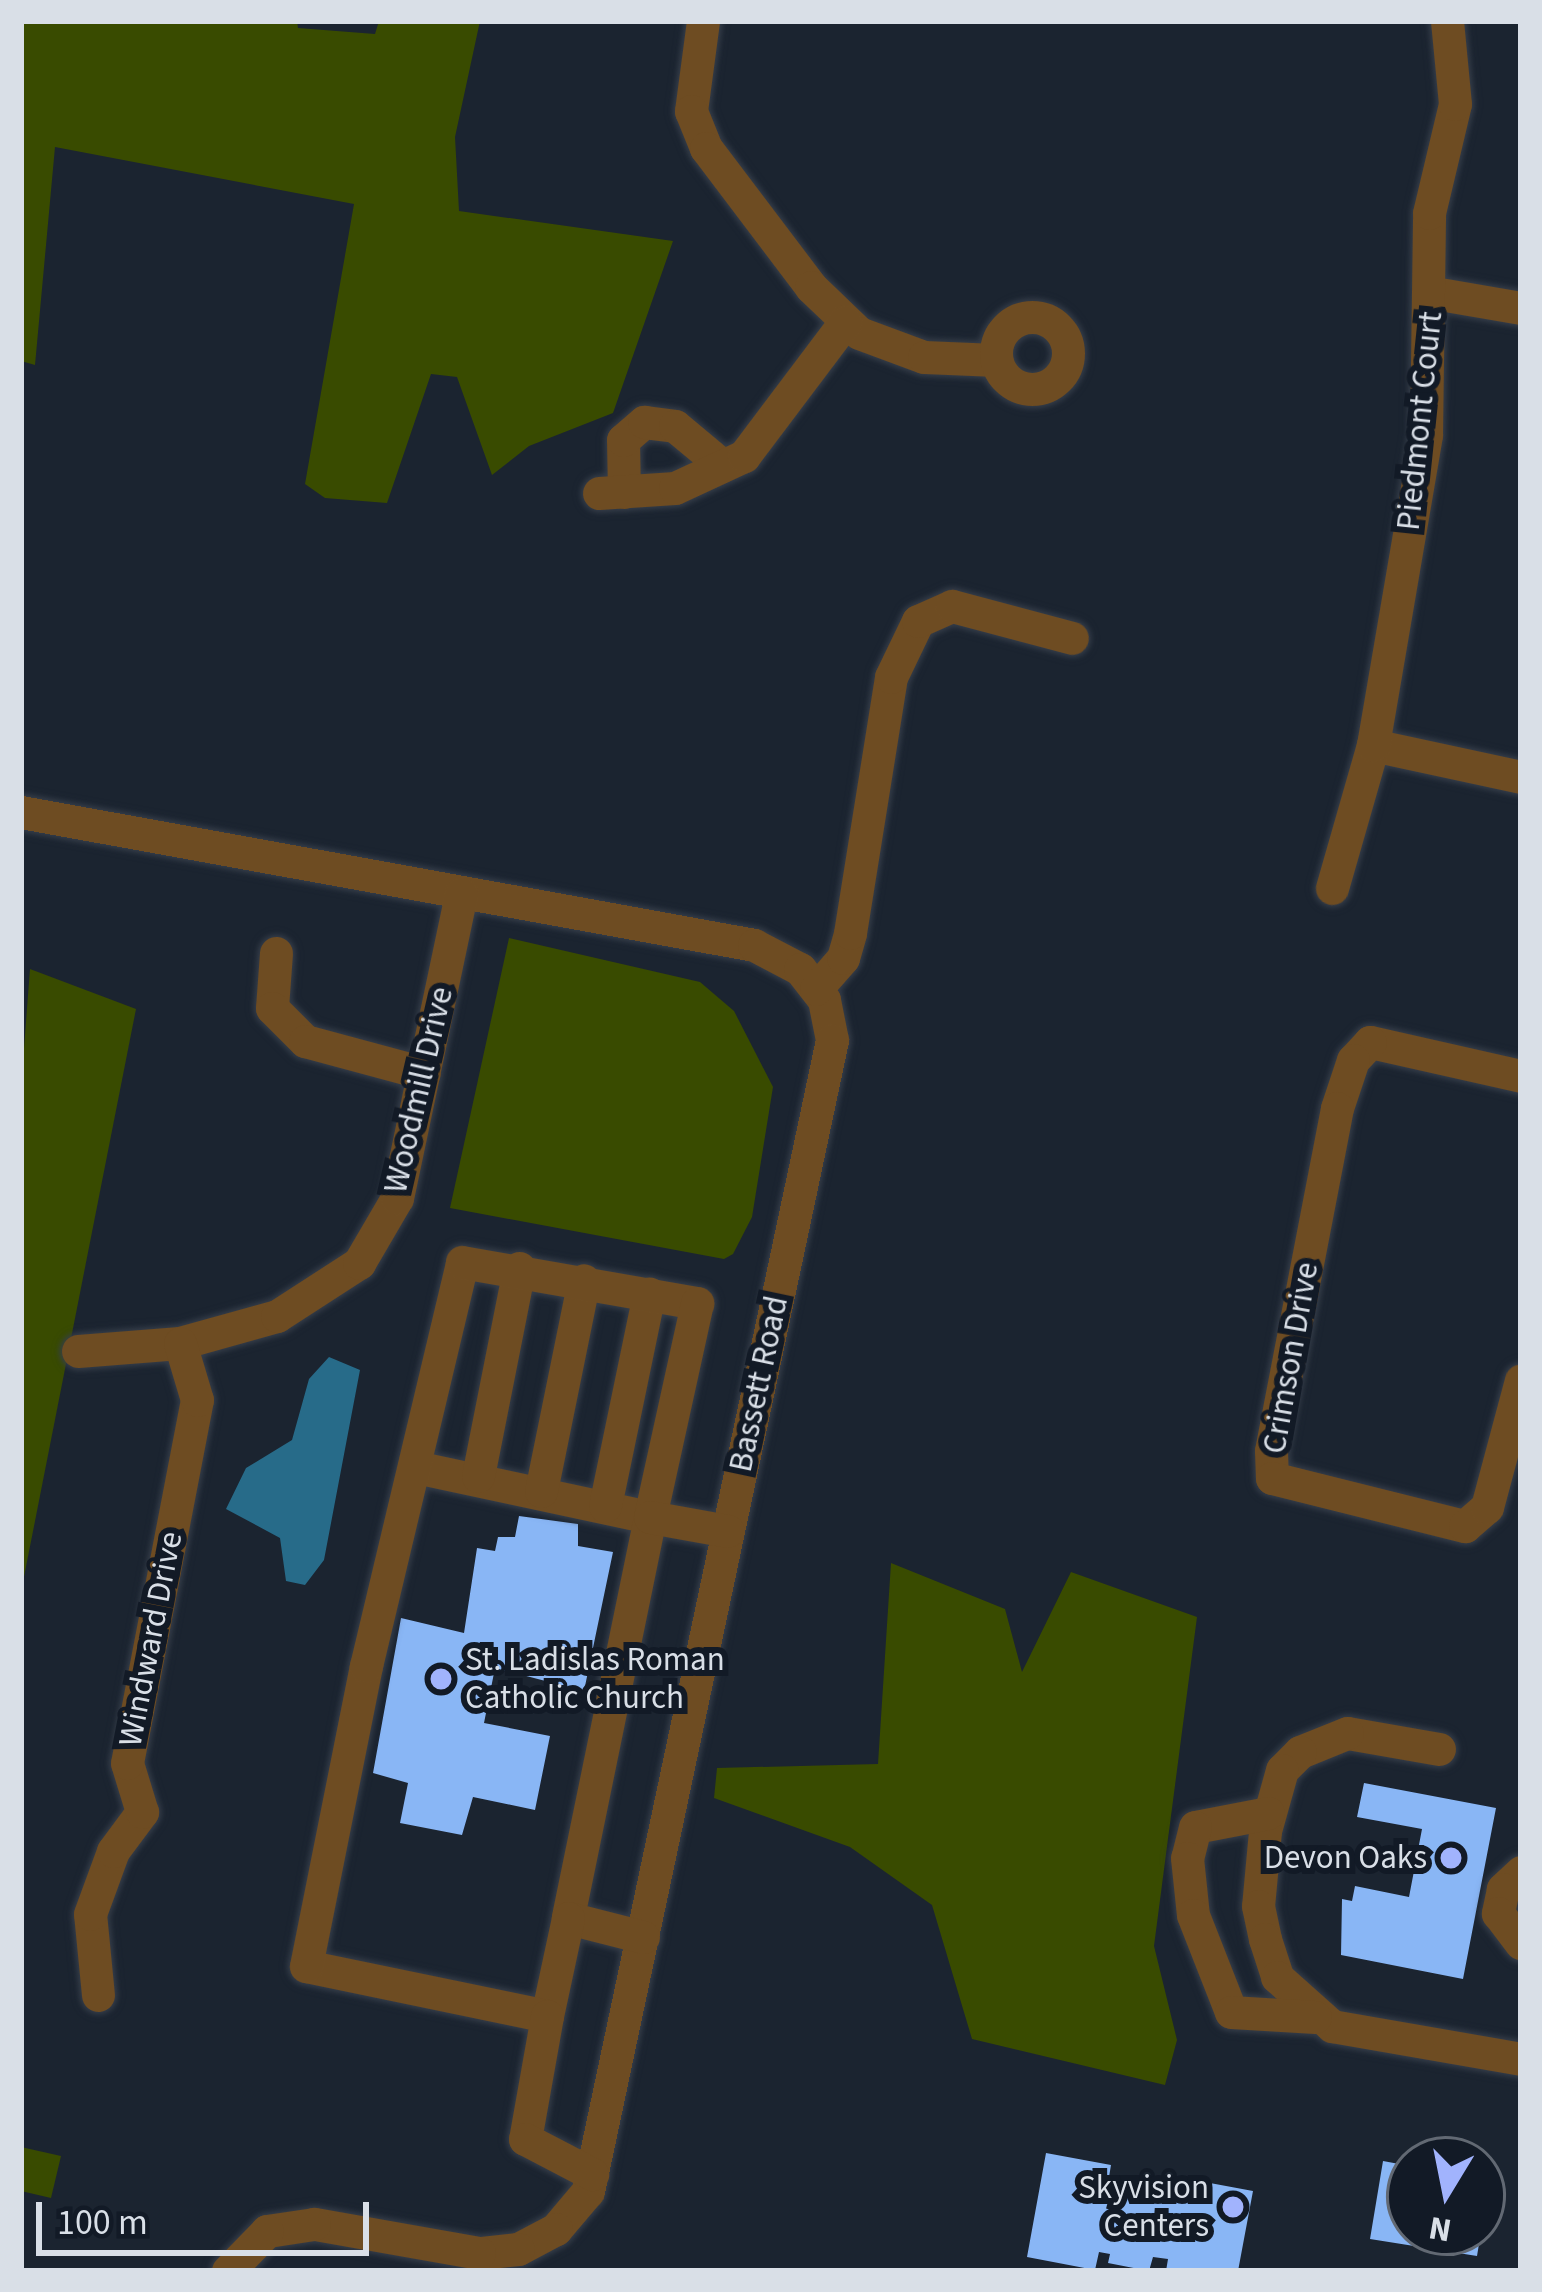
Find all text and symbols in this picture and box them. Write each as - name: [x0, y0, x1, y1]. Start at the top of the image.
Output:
- street label: Piedmont Court: [1389, 310, 1451, 532]
- street label: Woodmill Drive: [376, 983, 462, 1197]
- street label: Crimson Drive: [1255, 1259, 1327, 1457]
- street label: Bassett Road: [721, 1292, 797, 1476]
- street label: Windward Drive: [111, 1528, 191, 1750]
- place label: St. Ladislas Roman Catholic Church: [465, 1640, 725, 1718]
- marker: St. Ladislas Roman Catholic Church: [428, 1666, 454, 1692]
- place label: Devon Oaks: [1264, 1838, 1427, 1878]
- marker: Devon Oaks: [1438, 1845, 1464, 1871]
- north arrow: [1386, 2136, 1506, 2256]
- place label: Skyvision Centers: [1078, 2168, 1209, 2246]
- scale bar: [42, 2178, 375, 2252]
- marker: Skyvision Centers: [1220, 2194, 1246, 2220]
- text: 100 m: [57, 2197, 148, 2248]
- text: N: [1425, 2204, 1455, 2254]

